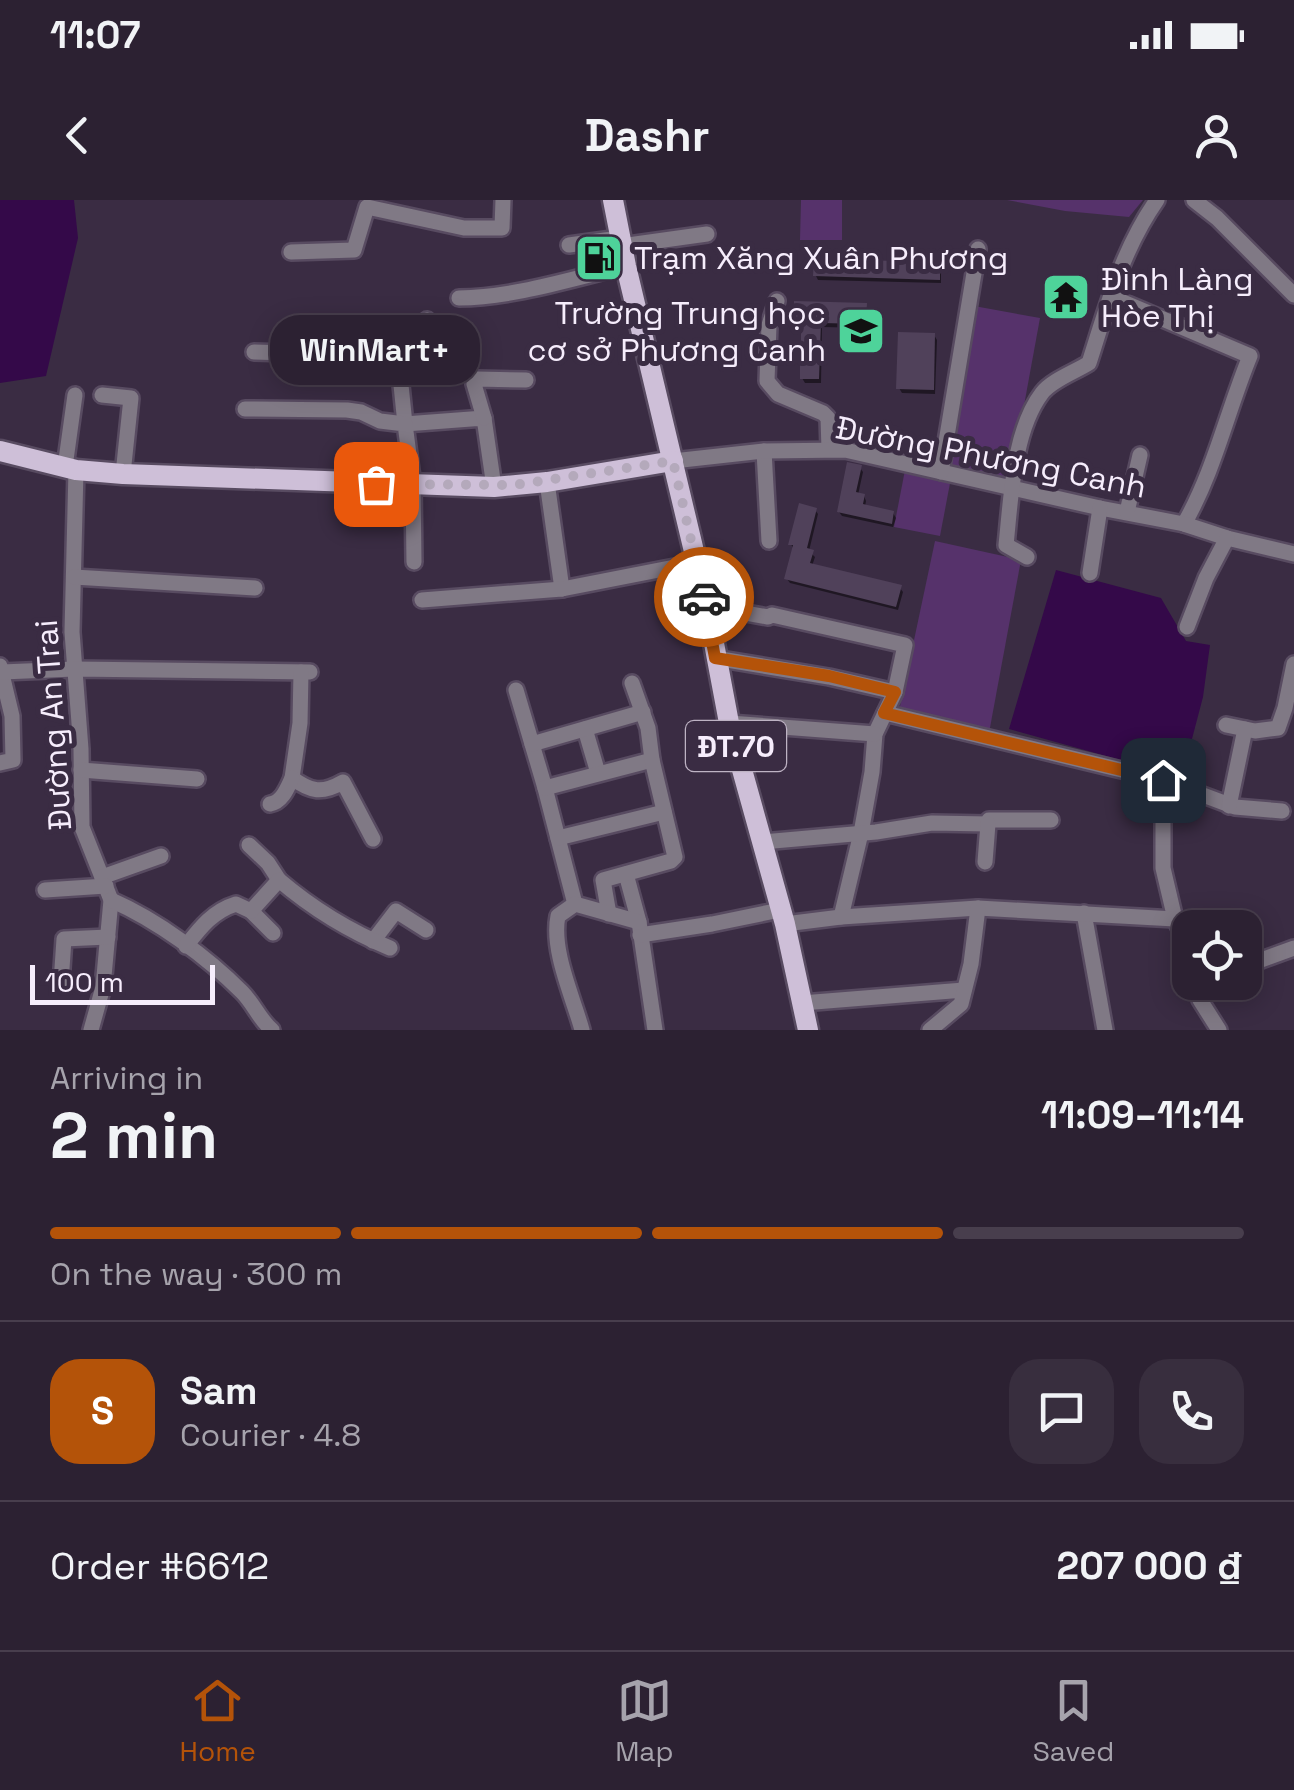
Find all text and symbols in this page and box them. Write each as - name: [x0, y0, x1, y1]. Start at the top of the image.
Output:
- text: 11:07: [50, 11, 141, 59]
- text: Dashr: [585, 107, 709, 164]
- icon: back: [50, 108, 105, 163]
- icon: person: [1189, 108, 1244, 163]
- fuel station icon: Trạm Xăng Xuân Phương: [573, 232, 625, 284]
- place label: Trạm Xăng Xuân Phương: [634, 238, 1008, 278]
- place label: Đình Làng Hòe Thị: [1101, 259, 1254, 336]
- temple icon: Đình Làng Hòe Thị: [1040, 271, 1092, 323]
- place label: Trường Trung học cơ sở Phương Canh: [527, 293, 826, 370]
- school or university icon: Trường Trung học cơ sở Phương Canh: [835, 305, 887, 357]
- callout: WinMart+: [271, 314, 481, 384]
- text: WinMart+: [300, 330, 450, 370]
- street label: Đường Phương Canh: [832, 407, 1150, 507]
- pin: [334, 442, 419, 527]
- icon: bag: [349, 457, 404, 512]
- courier: [654, 547, 754, 647]
- icon: car: [677, 570, 732, 625]
- street label: Đường An Trai: [26, 618, 80, 832]
- road number: ĐT.70: [686, 721, 786, 771]
- pin: [1121, 738, 1206, 823]
- icon: home: [1136, 753, 1191, 808]
- map controls: [1172, 910, 1262, 1000]
- button: locate: [1172, 910, 1262, 1000]
- scale bar: [30, 960, 215, 1004]
- text: 100 m: [45, 964, 124, 1000]
- text: Arriving in: [50, 1058, 203, 1098]
- text: 11:09–11:14: [1041, 1091, 1244, 1139]
- text: 2 min: [50, 1094, 218, 1177]
- text: On the way · 300 m: [50, 1254, 342, 1294]
- button: chat: [1009, 1359, 1114, 1464]
- button: phone: [1139, 1359, 1244, 1464]
- text: Sam: [180, 1367, 257, 1415]
- text: S: [91, 1387, 114, 1435]
- text: Courier · 4.8: [180, 1415, 361, 1455]
- text: Order #6612: [50, 1542, 269, 1590]
- text: 207 000 ₫: [1057, 1542, 1244, 1590]
- tab: Home: [180, 1673, 256, 1769]
- tab: Map: [615, 1673, 674, 1769]
- tab: Saved: [1033, 1673, 1114, 1769]

